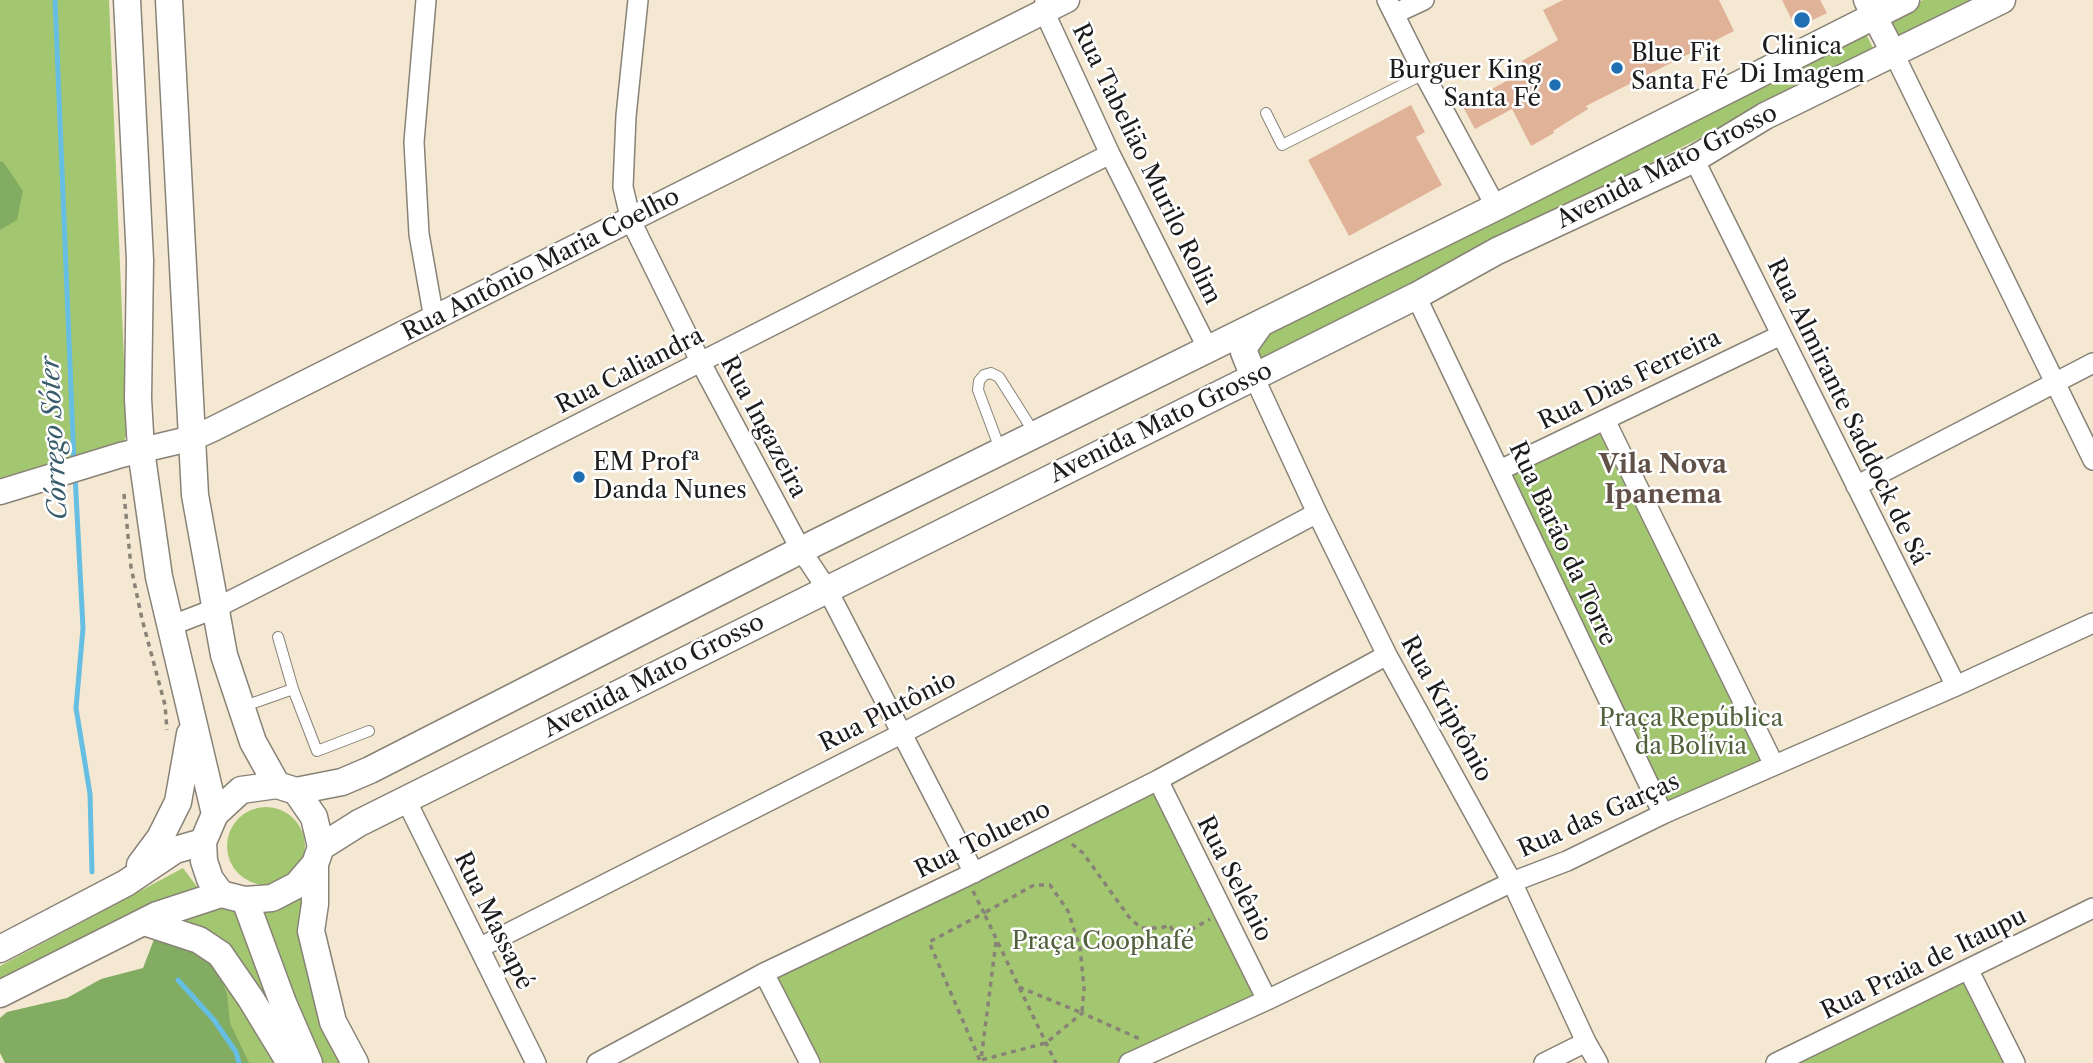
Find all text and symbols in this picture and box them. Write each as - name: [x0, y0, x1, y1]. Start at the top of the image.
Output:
- marker: Clinica Di Imagem: [1792, 10, 1812, 30]
- street label: Rua Tabelião Murilo Rolim: [1065, 19, 1227, 309]
- place label: Clinica Di Imagem: [1739, 33, 1865, 89]
- place label: Blue Fit Santa Fé: [1631, 40, 1729, 96]
- place label: Burguer King Santa Fé: [1388, 57, 1541, 113]
- marker: Blue Fit Santa Fé: [1609, 60, 1625, 76]
- marker: Burguer King Santa Fé: [1547, 77, 1563, 93]
- street label: Avenida Mato Grosso: [1552, 99, 1782, 235]
- street label: Rua Antônio Maria Coelho: [397, 182, 685, 348]
- street label: Rua Almirante Saddock de Sá: [1760, 254, 1934, 570]
- street label: Rua Caliandra: [551, 321, 709, 421]
- street label: Rua Dias Ferreira: [1534, 323, 1726, 437]
- street label: Rua Ingazeira: [714, 351, 812, 503]
- water label: Córrego Sóter: [35, 355, 75, 521]
- street label: Avenida Mato Grosso: [1045, 357, 1277, 489]
- street label: Rua Barão da Torre: [1502, 437, 1622, 651]
- place label: EM Profª Danda Nunes: [593, 449, 747, 505]
- district label: Vila Nova Ipanema: [1599, 449, 1727, 510]
- marker: EM Profª Danda Nunes: [571, 469, 587, 485]
- street label: Avenida Mato Grosso: [539, 608, 769, 744]
- street label: Rua Kriptônio: [1394, 631, 1498, 787]
- street label: Rua Plutônio: [815, 665, 961, 759]
- park label: Praça República da Bolívia: [1599, 705, 1783, 761]
- street label: Rua das Garças: [1514, 768, 1684, 864]
- street label: Rua Tolueno: [911, 795, 1055, 885]
- street label: Rua Selênio: [1190, 812, 1278, 946]
- street label: Rua Massapé: [447, 847, 539, 995]
- street label: Rua Praia de Itaupu: [1817, 902, 2031, 1026]
- park label: Praça Coophafé: [1012, 928, 1194, 956]

